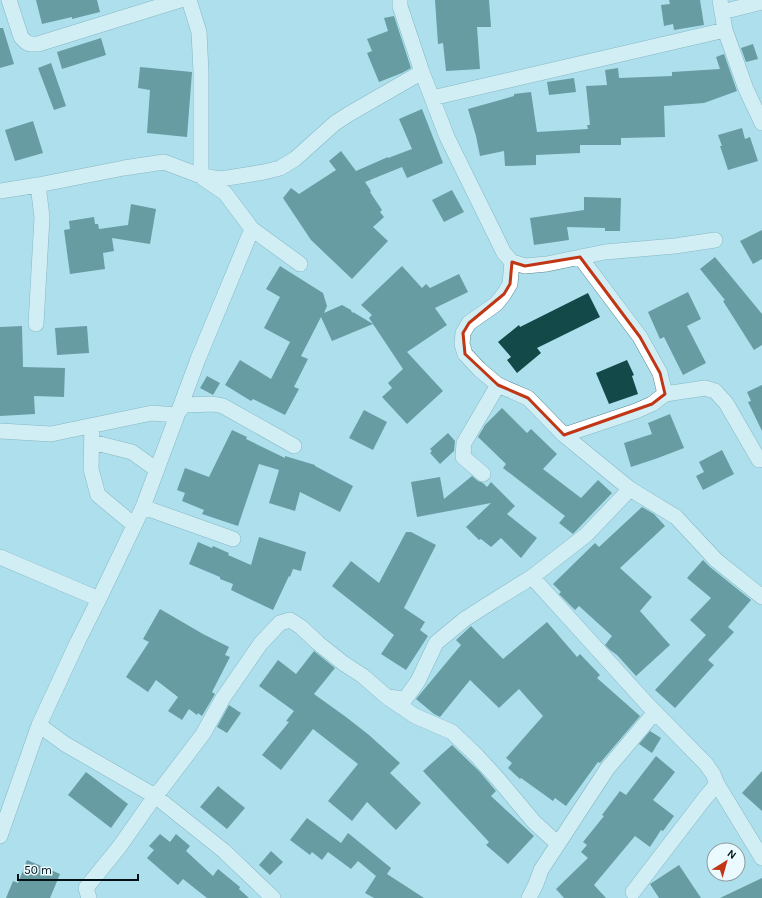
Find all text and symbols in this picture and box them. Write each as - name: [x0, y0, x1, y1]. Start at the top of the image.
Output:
- north arrow: [706, 842, 746, 882]
- text: N: [725, 847, 739, 862]
- scale bar: [18, 856, 138, 882]
- text: 50 m: [24, 863, 52, 877]

